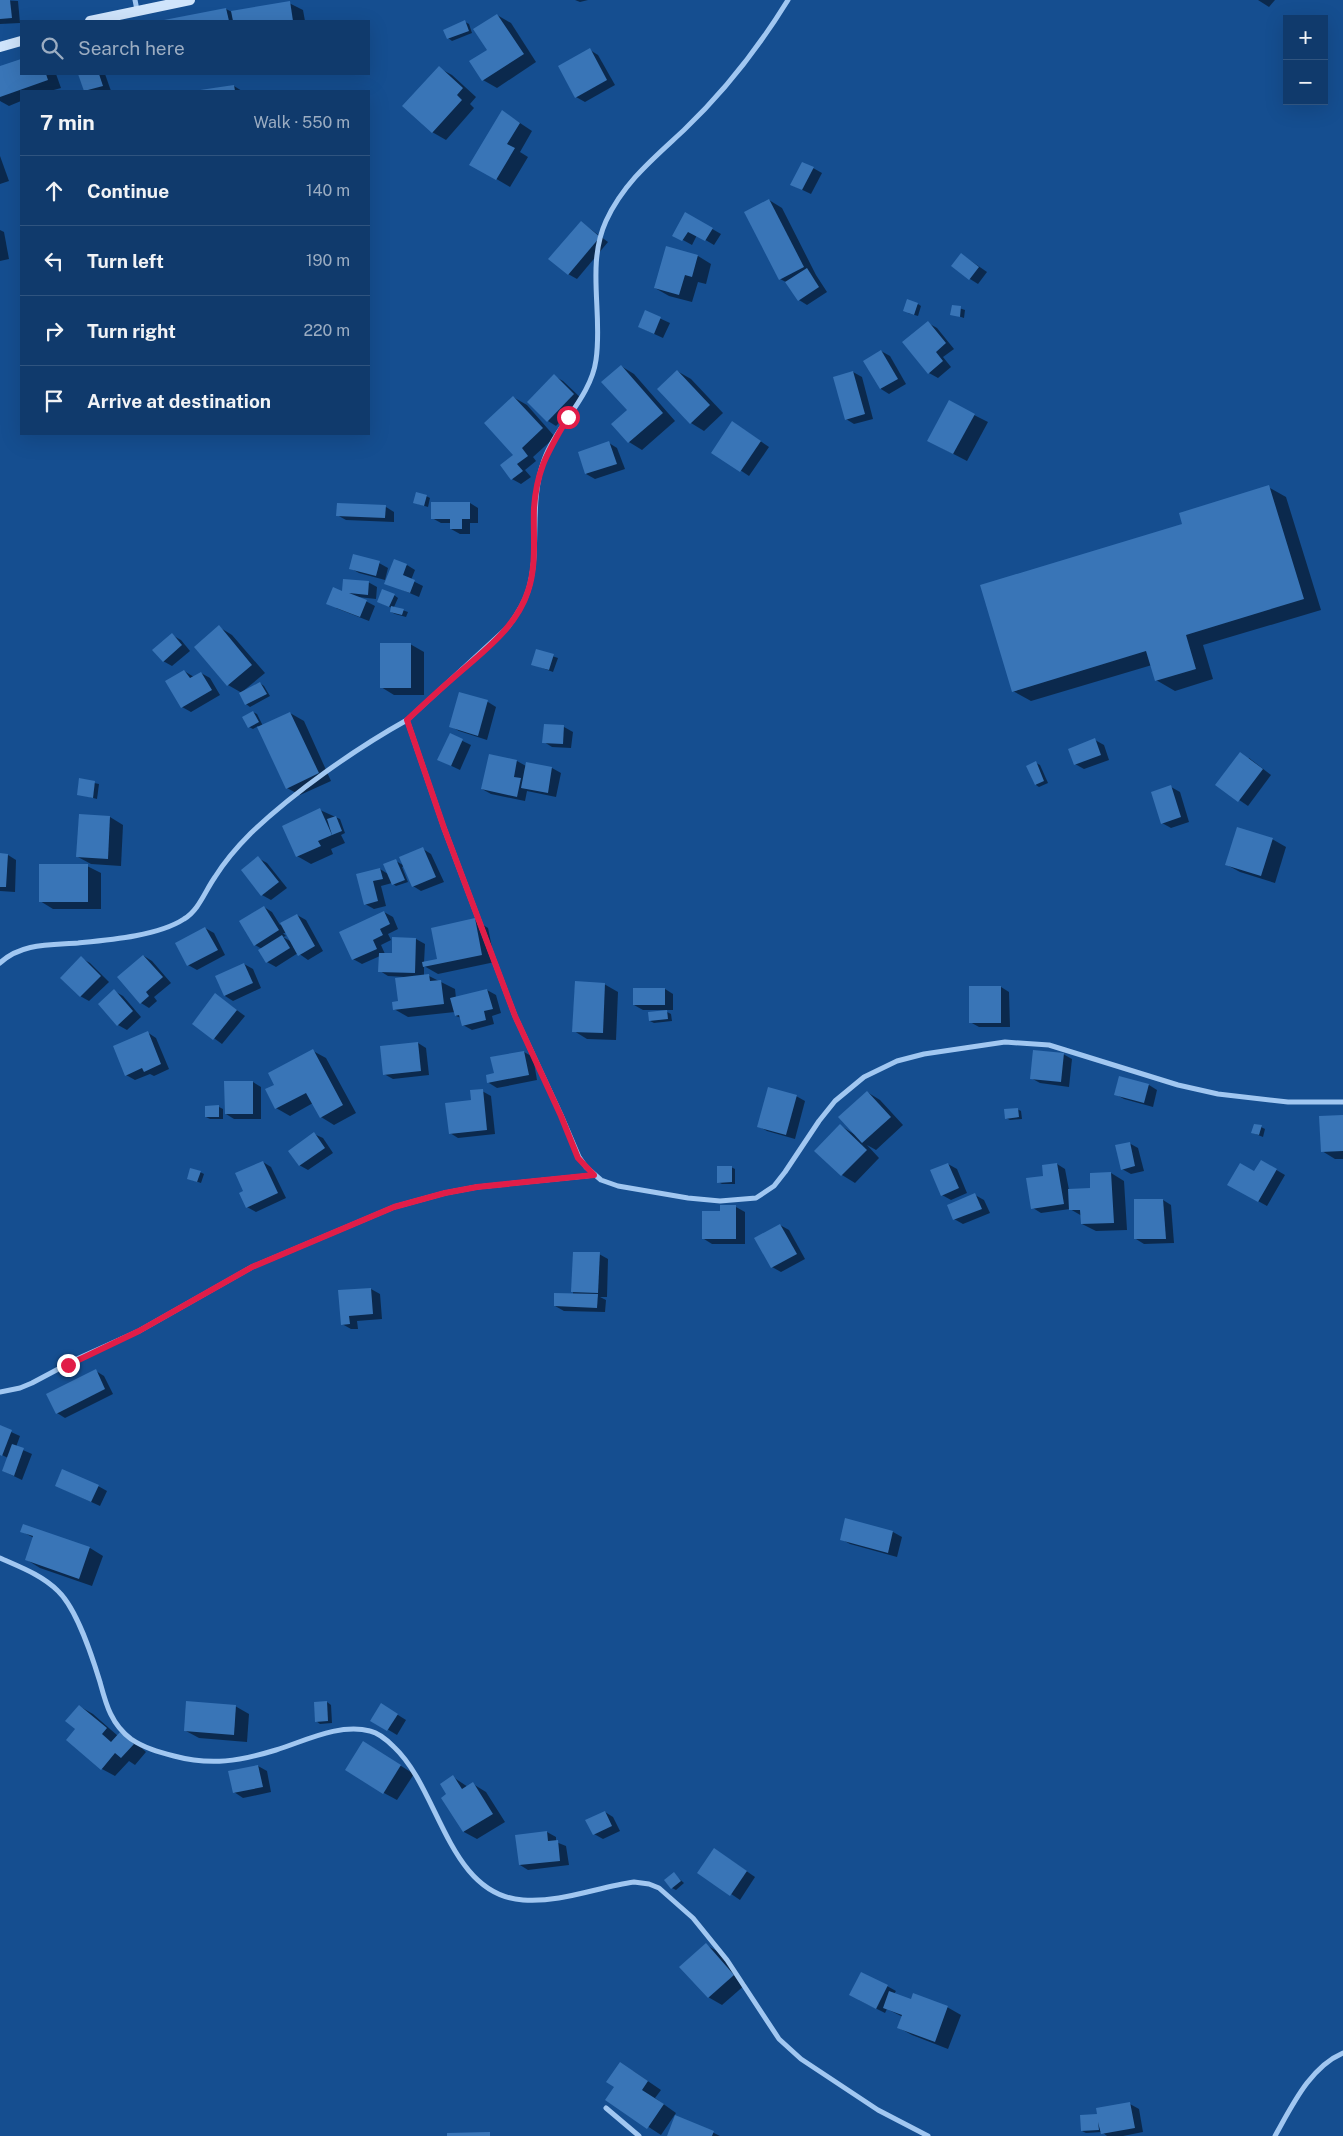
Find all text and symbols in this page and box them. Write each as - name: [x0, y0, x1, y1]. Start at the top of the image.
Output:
- map controls: [1283, 15, 1328, 105]
- button: +: [1283, 15, 1328, 60]
- search box: [20, 20, 370, 75]
- icon: search: [38, 34, 66, 62]
- text: Search here: [78, 37, 185, 59]
- button: −: [1283, 60, 1328, 105]
- text: 7 min: [40, 110, 95, 135]
- text: Walk · 550 m: [253, 113, 350, 132]
- icon: ahead: [40, 177, 68, 205]
- text: Continue: [87, 180, 169, 202]
- text: 140 m: [306, 181, 350, 200]
- icon: left: [40, 247, 68, 275]
- text: Turn left: [87, 250, 164, 272]
- text: 190 m: [306, 251, 350, 270]
- icon: right: [40, 317, 68, 345]
- text: Turn right: [87, 320, 176, 342]
- text: 220 m: [303, 321, 350, 340]
- icon: arrive: [40, 387, 68, 415]
- text: Arrive at destination: [87, 390, 271, 412]
- route start: [557, 406, 580, 429]
- route end: [57, 1354, 80, 1377]

